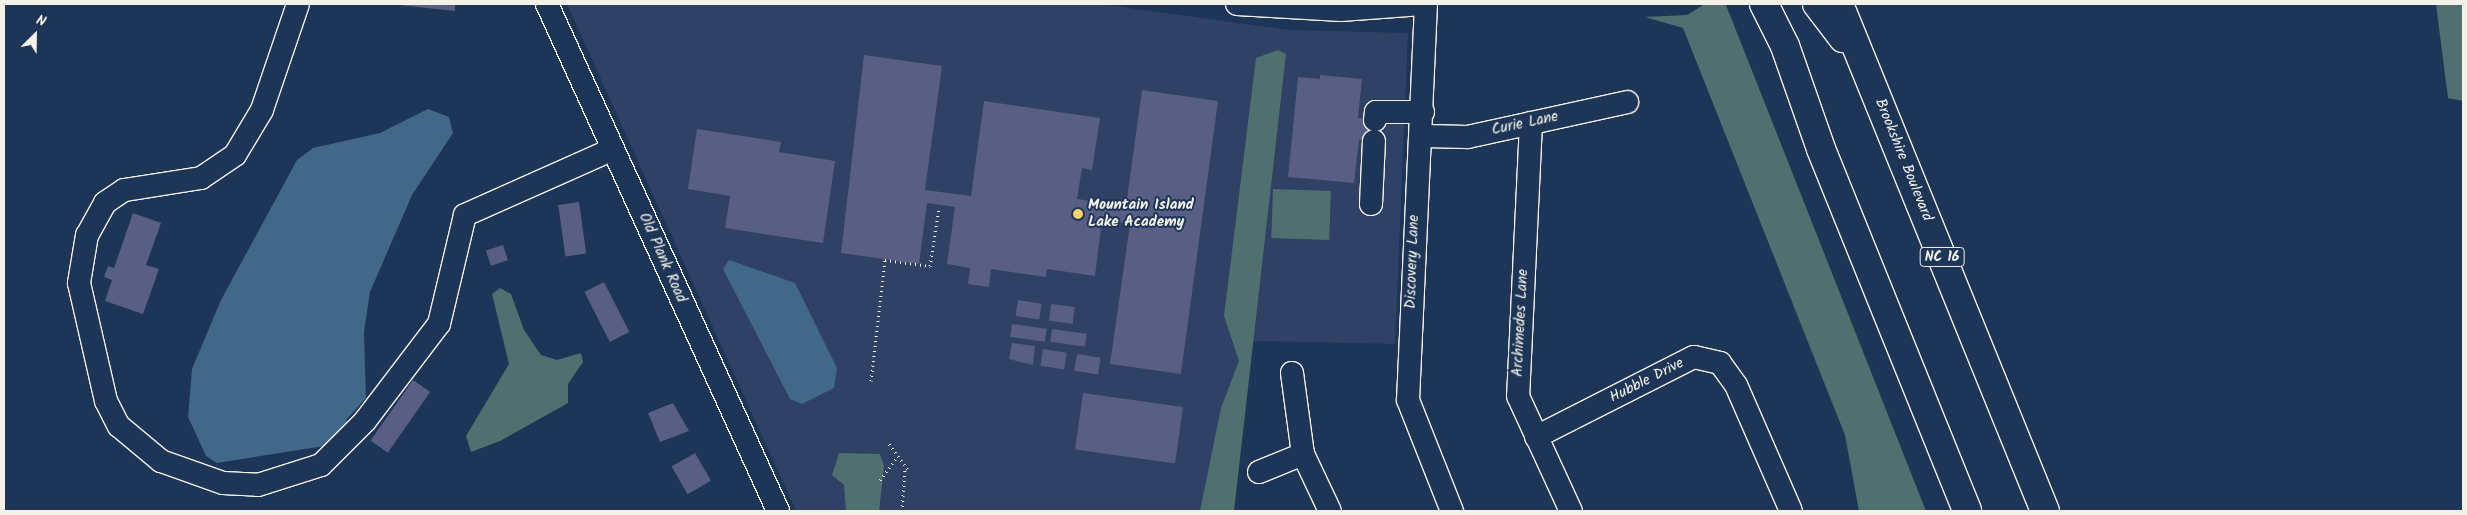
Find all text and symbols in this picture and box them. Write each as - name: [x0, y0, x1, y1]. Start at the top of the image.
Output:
- text: N: [32, 9, 49, 33]
- north arrow: [10, 10, 60, 60]
- street label: Brookshire Boulevard: [1870, 96, 1936, 224]
- street label: Curie Lane: [1490, 108, 1560, 140]
- place label: Mountain Island Lake Academy: [1088, 196, 1194, 231]
- marker: Mountain Island Lake Academy: [1072, 208, 1084, 220]
- street label: Old Plank Road: [634, 210, 690, 306]
- street label: Discovery Lane: [1402, 215, 1424, 309]
- road number: NC 16: [1920, 246, 1964, 268]
- street label: Archimedes Lane: [1509, 269, 1533, 377]
- street label: Hubble Drive: [1607, 355, 1687, 407]

